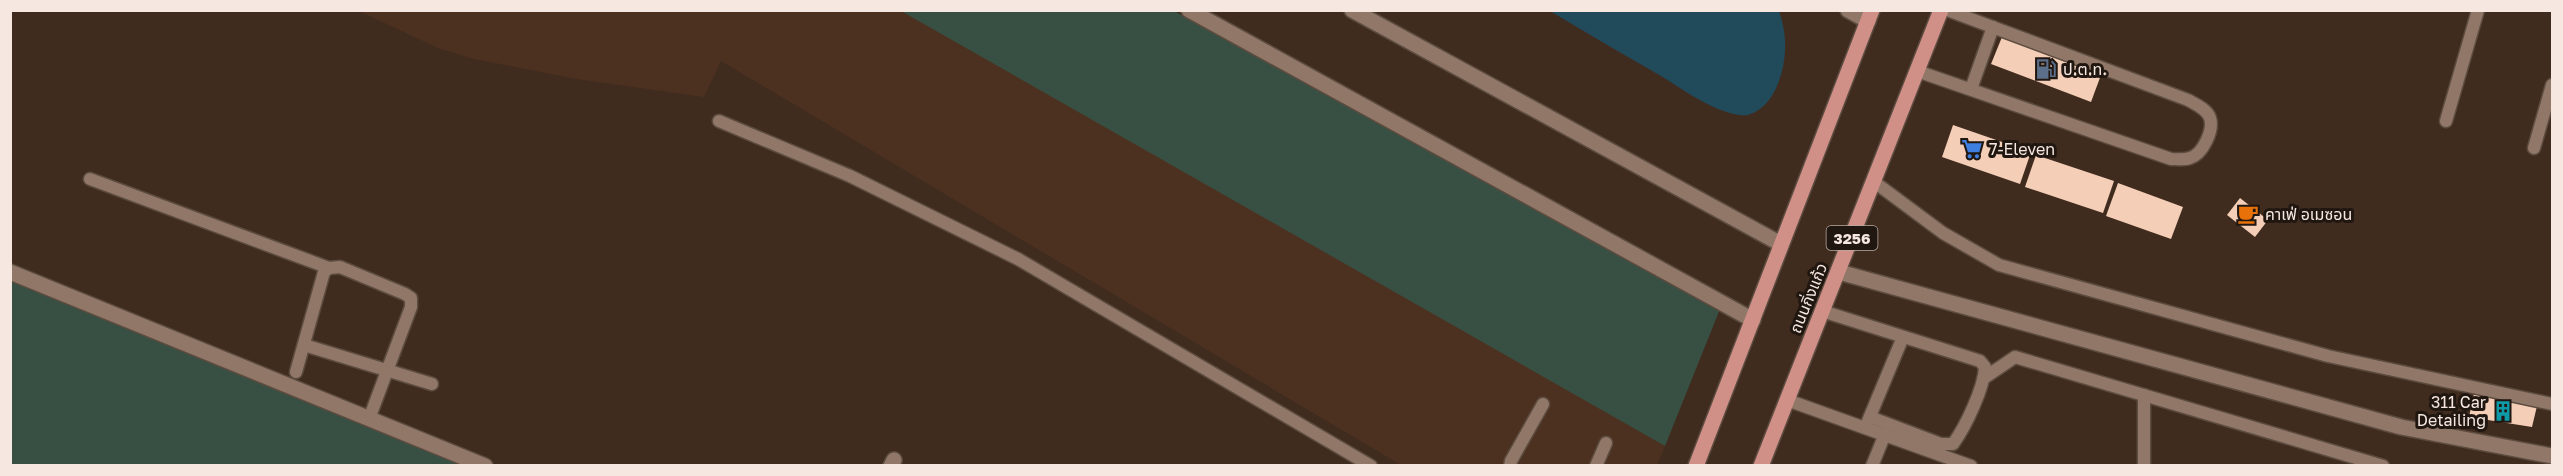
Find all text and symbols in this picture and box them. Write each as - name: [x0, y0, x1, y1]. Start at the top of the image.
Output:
- fuel station icon: ป.ต.ท.: [2034, 57, 2058, 81]
- place label: ป.ต.ท.: [2063, 59, 2107, 79]
- supermarket icon: 7-Eleven: [1960, 137, 1984, 161]
- place label: 7-Eleven: [1989, 139, 2055, 159]
- cafe icon: คาเฟ่ อเมซอน: [2236, 202, 2260, 226]
- place label: คาเฟ่ อเมซอน: [2265, 204, 2352, 224]
- road number: 3256: [1826, 226, 1878, 250]
- street label: ถนนกิ่งแก้ว: [1785, 260, 1831, 336]
- place label: 311 Car Detailing: [2417, 392, 2486, 430]
- building icon: 311 Car Detailing: [2491, 399, 2515, 423]

